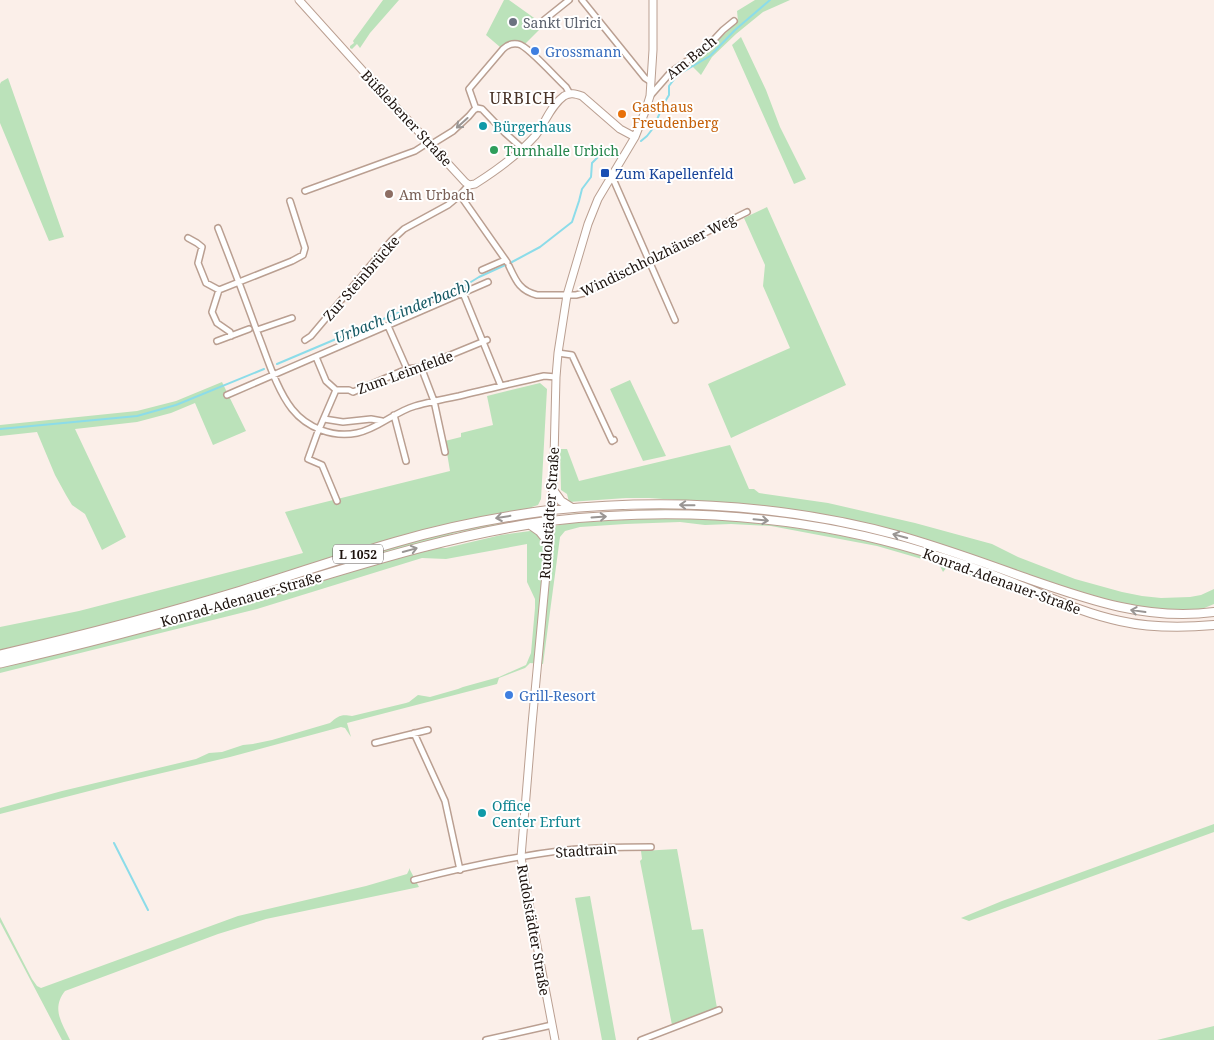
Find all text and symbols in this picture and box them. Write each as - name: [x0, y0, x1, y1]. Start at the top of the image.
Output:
- place label: Sankt Ulrici: [523, 13, 602, 32]
- marker: Sankt Ulrici: [507, 16, 519, 28]
- street label: Am Bach: [662, 31, 720, 83]
- place label: Grossmann: [545, 42, 621, 61]
- marker: Grossmann: [529, 45, 541, 57]
- street label: Büßlebener Straße: [357, 66, 457, 170]
- district label: URBICH: [490, 87, 556, 109]
- place label: Gasthaus Freudenberg: [632, 97, 719, 132]
- marker: Gasthaus Freudenberg: [616, 108, 628, 120]
- place label: Bürgerhaus: [493, 117, 571, 136]
- one-way arrow: [455, 118, 468, 129]
- marker: Bürgerhaus: [477, 120, 489, 132]
- place label: Turnhalle Urbich: [504, 141, 619, 160]
- marker: Turnhalle Urbich: [488, 144, 500, 156]
- place label: Zum Kapellenfeld: [615, 164, 734, 183]
- marker: Zum Kapellenfeld: [599, 167, 611, 179]
- place label: Am Urbach: [399, 185, 475, 204]
- marker: Am Urbach: [383, 188, 395, 200]
- street label: Windischholzhäuser Weg: [577, 209, 739, 301]
- street label: Zur Steinbrücke: [319, 231, 403, 325]
- water label: Urbach (Linderbach): [331, 275, 473, 347]
- street label: Zum Leimfelde: [354, 346, 456, 398]
- street label: Rudolstädter Straße: [535, 446, 563, 580]
- one-way arrow: [679, 500, 696, 510]
- one-way arrow: [591, 512, 607, 521]
- one-way arrow: [496, 513, 512, 523]
- one-way arrow: [753, 515, 769, 525]
- one-way arrow: [892, 531, 908, 540]
- road number: L 1052: [333, 544, 383, 564]
- street label: Konrad-Adenauer-Straße: [920, 544, 1084, 618]
- one-way arrow: [401, 545, 417, 554]
- street label: Konrad-Adenauer-Straße: [158, 567, 324, 631]
- one-way arrow: [1130, 606, 1146, 616]
- place label: Grill-Resort: [519, 686, 596, 705]
- marker: Grill-Resort: [503, 689, 515, 701]
- place label: Office Center Erfurt: [492, 796, 581, 831]
- marker: Office Center Erfurt: [476, 807, 488, 819]
- street label: Stadtrain: [555, 838, 617, 862]
- street label: Rudolstädter Straße: [513, 863, 555, 997]

